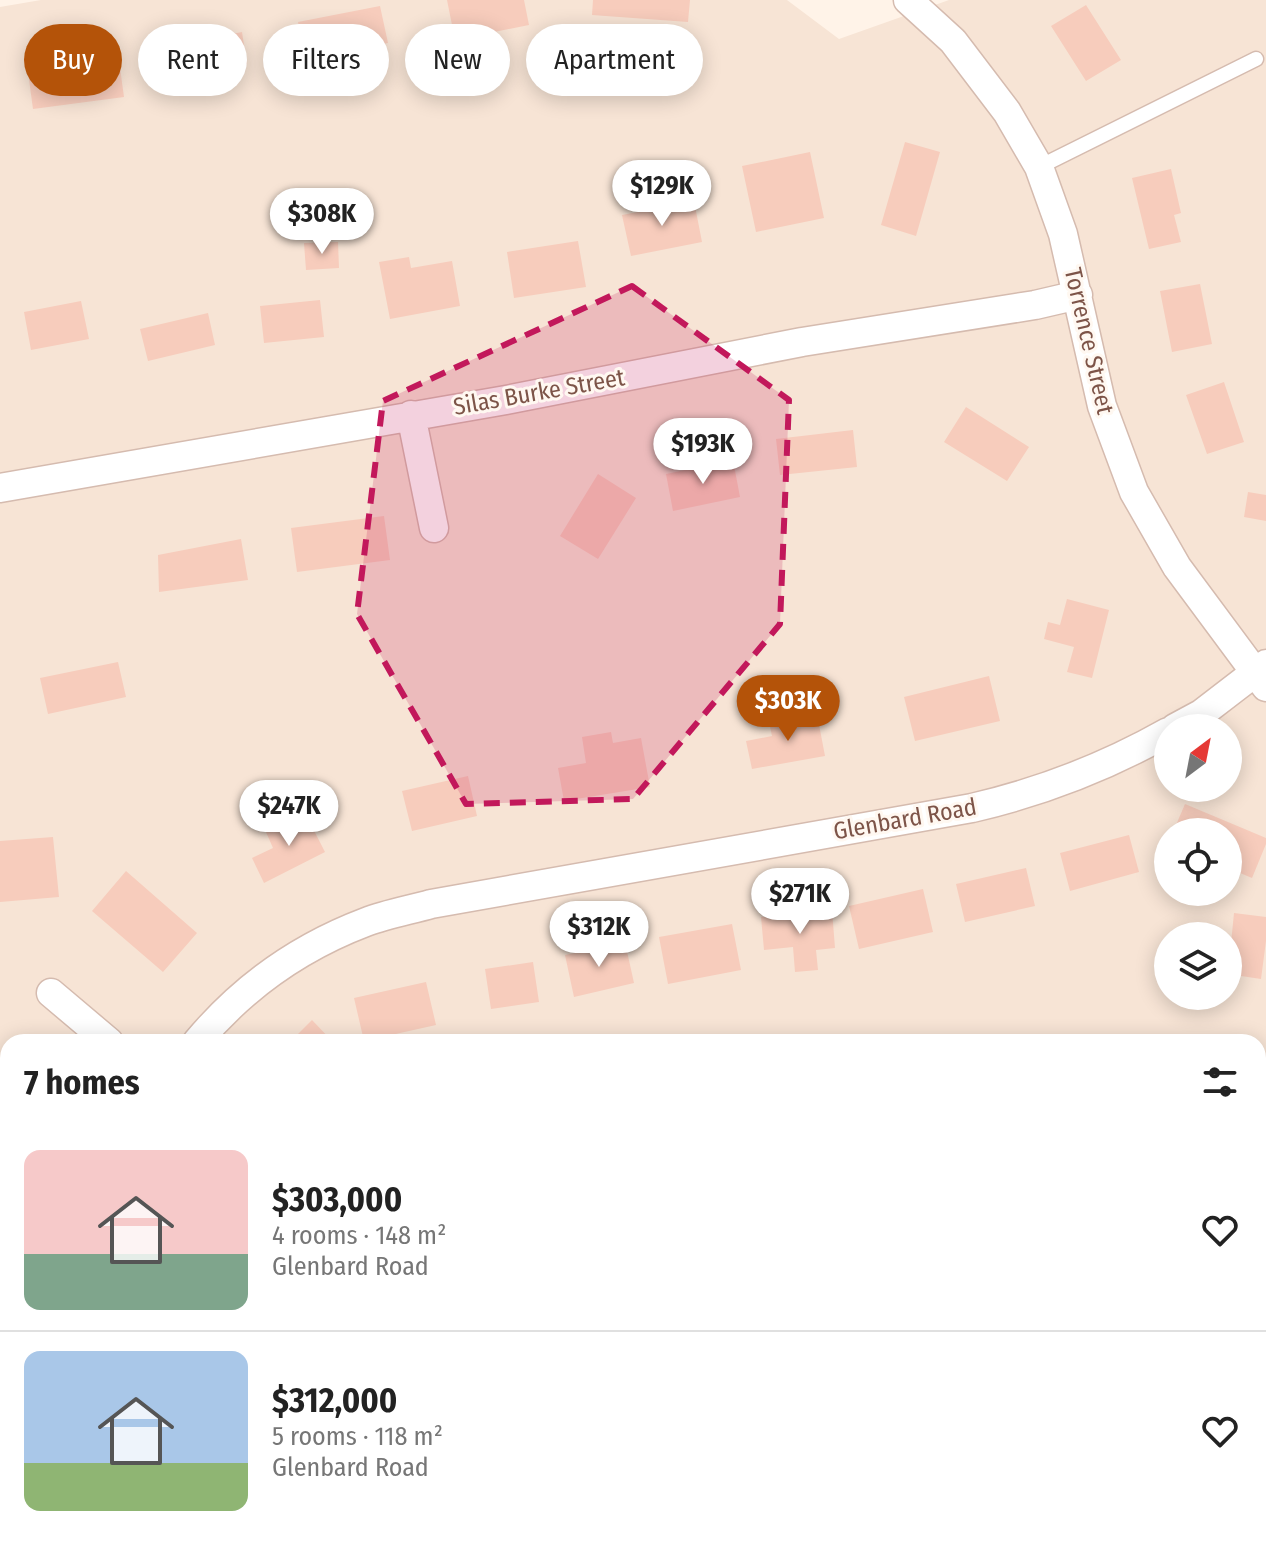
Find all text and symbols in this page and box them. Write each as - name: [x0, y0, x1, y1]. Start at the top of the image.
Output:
- chip: Buy: [24, 24, 122, 96]
- chip: Rent: [138, 24, 247, 96]
- chip: Filters: [263, 24, 389, 96]
- chip: New: [405, 24, 510, 96]
- chip: Apartment: [526, 24, 703, 96]
- pin: $129K: [606, 160, 718, 228]
- text: $129K: [630, 170, 694, 201]
- pin: $308K: [266, 188, 378, 256]
- text: $308K: [288, 198, 356, 229]
- street label: Torrence Street: [1059, 265, 1119, 417]
- street label: Silas Burke Street: [451, 363, 627, 421]
- pin: $193K: [647, 418, 759, 486]
- text: $193K: [671, 428, 735, 459]
- pin: $303K: [732, 675, 844, 743]
- text: $303K: [755, 685, 821, 716]
- north arrow: [1154, 714, 1242, 802]
- map controls: [1154, 714, 1242, 1010]
- pin: $247K: [233, 780, 345, 848]
- text: $247K: [257, 790, 321, 821]
- street label: Glenbard Road: [831, 793, 979, 845]
- button: locate: [1154, 818, 1242, 906]
- pin: $271K: [744, 868, 856, 936]
- text: $271K: [769, 878, 831, 909]
- pin: $312K: [543, 901, 655, 969]
- text: $312K: [568, 911, 630, 942]
- button: layers: [1154, 922, 1242, 1010]
- icon: filters: [1198, 1060, 1242, 1104]
- text: 7 homes: [24, 1062, 140, 1103]
- text: $303,000: [272, 1179, 402, 1220]
- icon: home: [88, 1182, 184, 1278]
- icon: heart: [1198, 1208, 1242, 1252]
- text: 4 rooms · 148 m²: [272, 1220, 446, 1251]
- text: Glenbard Road: [272, 1251, 429, 1282]
- text: $312,000: [272, 1380, 397, 1421]
- icon: home: [88, 1383, 184, 1479]
- icon: heart: [1198, 1409, 1242, 1453]
- text: 5 rooms · 118 m²: [272, 1421, 443, 1452]
- text: Glenbard Road: [272, 1452, 429, 1483]

